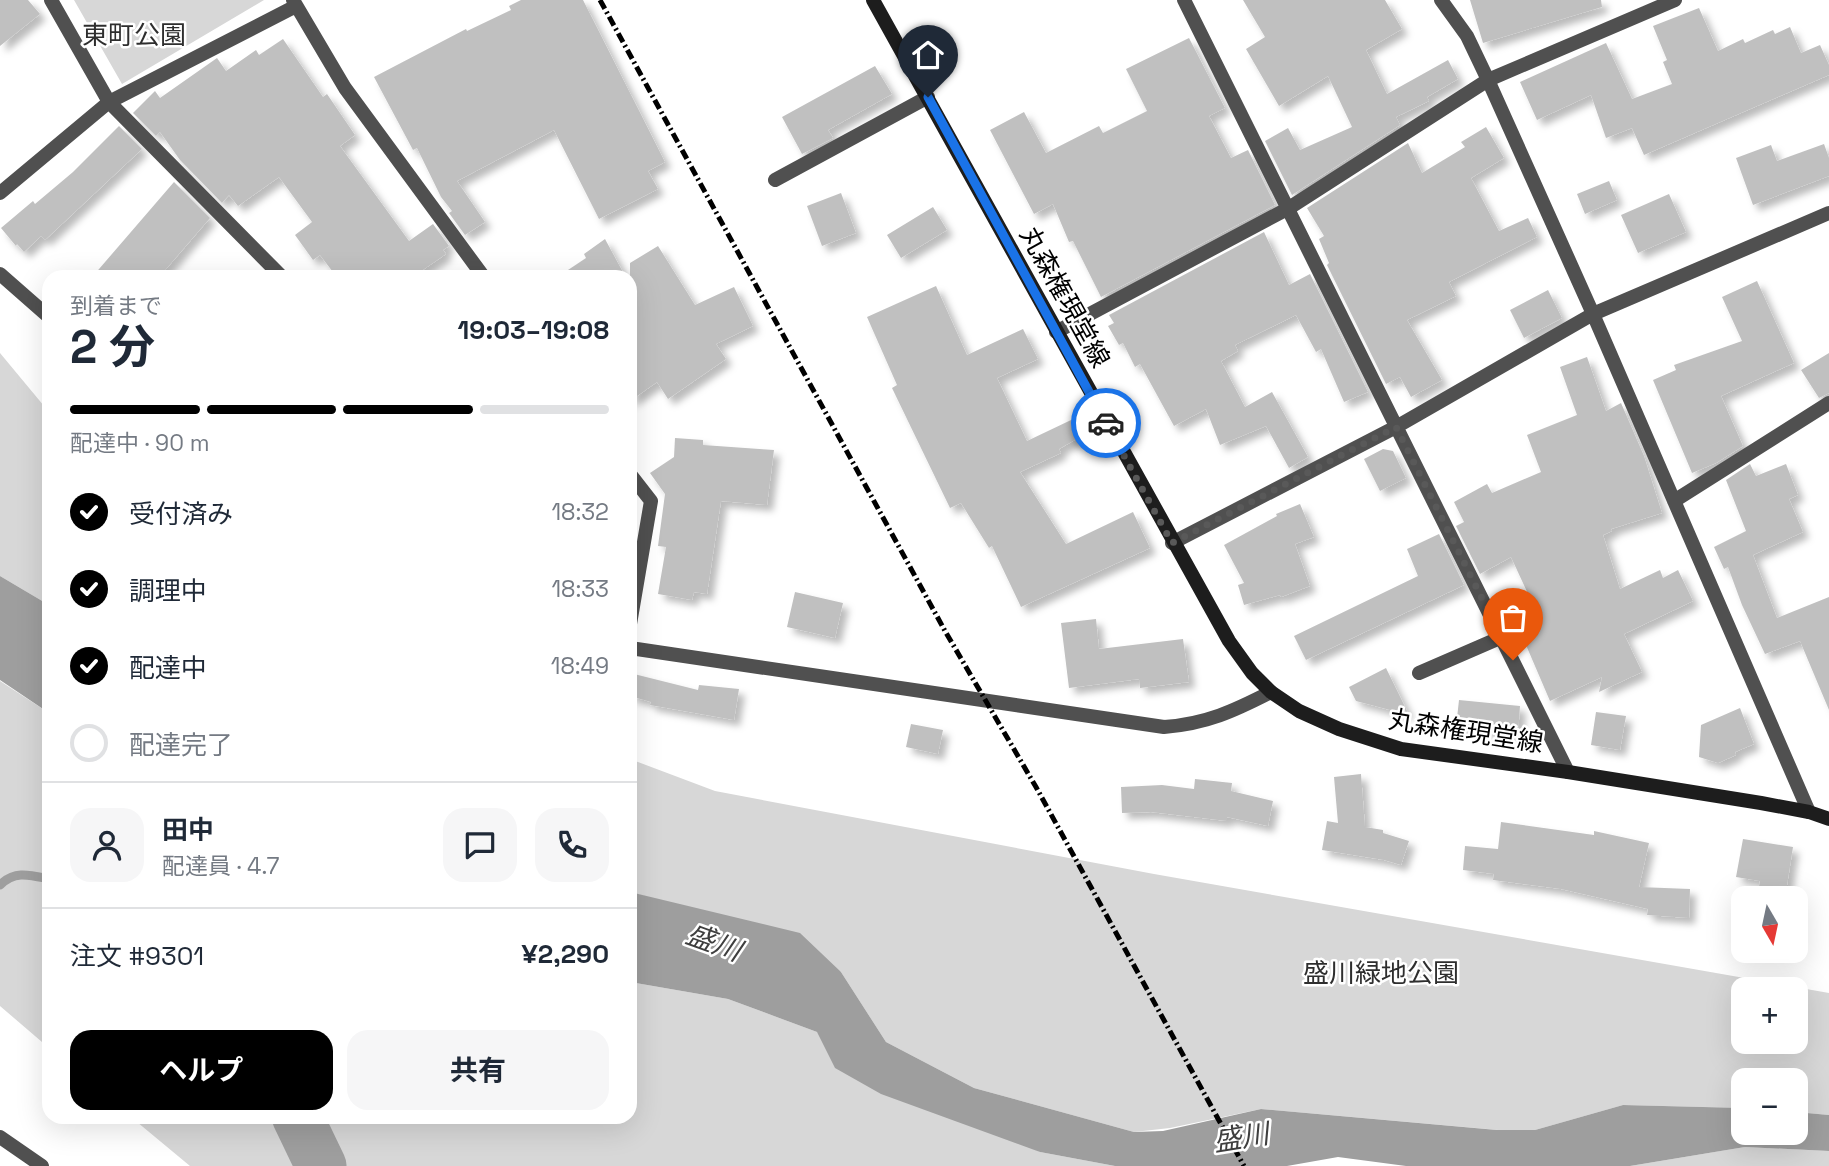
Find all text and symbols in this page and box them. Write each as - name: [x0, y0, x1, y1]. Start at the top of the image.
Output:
- park label: 東町公園: [82, 18, 186, 52]
- pin: [898, 25, 958, 97]
- icon: home: [909, 36, 947, 74]
- street label: 丸森権現堂線: [1012, 221, 1118, 373]
- text: 到着まで: [70, 291, 162, 321]
- text: 19:03–19:08: [458, 313, 609, 347]
- text: 2 分: [70, 318, 155, 376]
- courier: [1071, 388, 1141, 458]
- icon: car: [1087, 404, 1125, 442]
- text: 配達中 · 90 m: [70, 428, 210, 458]
- icon: check: [70, 493, 108, 531]
- text: 受付済み: [129, 497, 233, 531]
- text: 18:32: [551, 497, 609, 527]
- icon: check: [70, 570, 108, 608]
- text: 調理中: [129, 574, 207, 608]
- text: 18:33: [551, 574, 609, 604]
- pin: [1483, 588, 1543, 660]
- icon: bag: [1494, 599, 1532, 637]
- icon: check: [70, 647, 108, 685]
- text: 配達中: [129, 651, 207, 685]
- text: 18:49: [551, 651, 609, 681]
- street label: 丸森権現堂線: [1386, 702, 1546, 760]
- text: 配達完了: [129, 728, 233, 762]
- button: person: [70, 808, 144, 882]
- button: chat: [443, 808, 517, 882]
- button: phone: [535, 808, 609, 882]
- text: 田中: [162, 813, 214, 847]
- text: 配達員 · 4.7: [162, 851, 279, 881]
- north arrow: [1731, 886, 1808, 962]
- map controls: [1731, 886, 1808, 1145]
- water label: 盛川: [682, 916, 749, 970]
- text: ¥2,290: [522, 937, 609, 971]
- text: 注文 #9301: [70, 939, 204, 973]
- park label: 盛川緑地公園: [1303, 956, 1459, 990]
- button: +: [1731, 977, 1808, 1054]
- button: ヘルプ: [70, 1030, 333, 1110]
- button: 共有: [347, 1030, 609, 1110]
- button: −: [1731, 1068, 1808, 1145]
- water label: 盛川: [1211, 1114, 1274, 1159]

